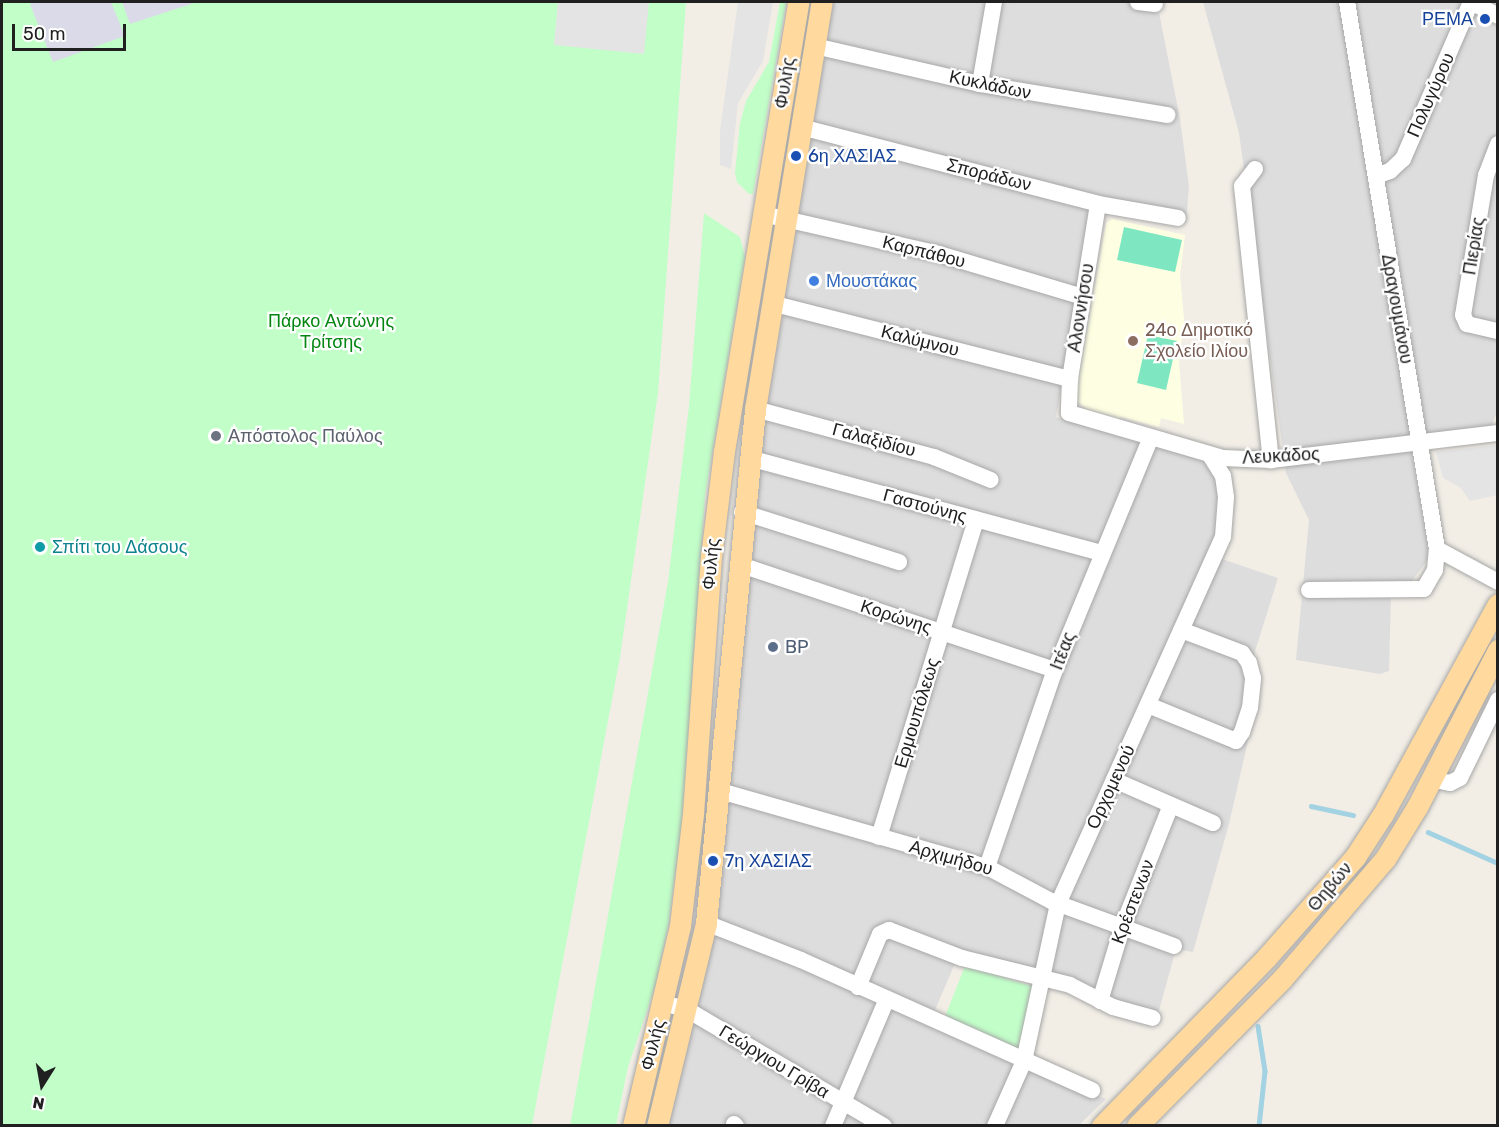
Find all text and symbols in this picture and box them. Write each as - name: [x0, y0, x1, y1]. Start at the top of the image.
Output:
- place label: ΡΕΜΑ: [1422, 8, 1473, 30]
- scale bar: [15, 12, 129, 50]
- marker: ΡΕΜΑ: [1478, 12, 1492, 26]
- text: 50 m: [23, 23, 66, 45]
- street label: Πολυγύρου: [1403, 49, 1459, 141]
- street label: Φυλής: [770, 56, 800, 110]
- street label: Κυκλάδων: [947, 66, 1033, 104]
- place label: 6η ΧΑΣΙΑΣ: [808, 145, 897, 167]
- marker: 6η ΧΑΣΙΑΣ: [789, 149, 803, 163]
- street label: Σποράδων: [945, 154, 1033, 196]
- street label: Πιερίας: [1459, 215, 1489, 277]
- street label: Καρπάθου: [880, 231, 968, 273]
- street label: Δραγουμάνου: [1377, 252, 1417, 366]
- street label: Αλοννήσου: [1063, 262, 1099, 354]
- place label: Μουστάκας: [826, 270, 917, 292]
- marker: Μουστάκας: [807, 274, 821, 288]
- park label: Πάρκο Αντώνης Τρίτσης: [268, 311, 394, 354]
- place label: 24ο Δημοτικό Σχολείο Ιλίου: [1145, 320, 1253, 362]
- street label: Καλύμνου: [879, 321, 961, 361]
- marker: 24ο Δημοτικό Σχολείο Ιλίου: [1126, 334, 1140, 348]
- street label: Γαλαξιδίου: [830, 419, 918, 461]
- place label: Απόστολος Παύλος: [228, 425, 383, 447]
- marker: Απόστολος Παύλος: [209, 429, 223, 443]
- street label: Λευκάδος: [1242, 443, 1320, 469]
- street label: Γαστούνης: [881, 484, 969, 528]
- place label: Σπίτι του Δάσους: [52, 536, 187, 558]
- street label: Φυλής: [698, 537, 724, 591]
- marker: Σπίτι του Δάσους: [33, 540, 47, 554]
- street label: Κορώνης: [858, 595, 934, 639]
- street label: Ιτέας: [1046, 629, 1080, 673]
- place label: BP: [785, 636, 809, 658]
- marker: BP: [766, 640, 780, 654]
- street label: Ερμουπόλεως: [890, 655, 944, 771]
- street label: Ορχομενού: [1082, 741, 1140, 833]
- street label: Αρχιμήδου: [907, 836, 995, 880]
- place label: 7η ΧΑΣΙΑΣ: [725, 850, 812, 872]
- marker: 7η ΧΑΣΙΑΣ: [706, 854, 720, 868]
- street label: Κρέστενων: [1107, 857, 1159, 947]
- street label: Θηβών: [1303, 858, 1357, 916]
- street label: Φυλής: [636, 1017, 670, 1073]
- street label: Γεώργιου Γρίβα: [715, 1021, 833, 1103]
- north arrow: [12, 1055, 72, 1115]
- text: N: [31, 1093, 46, 1114]

